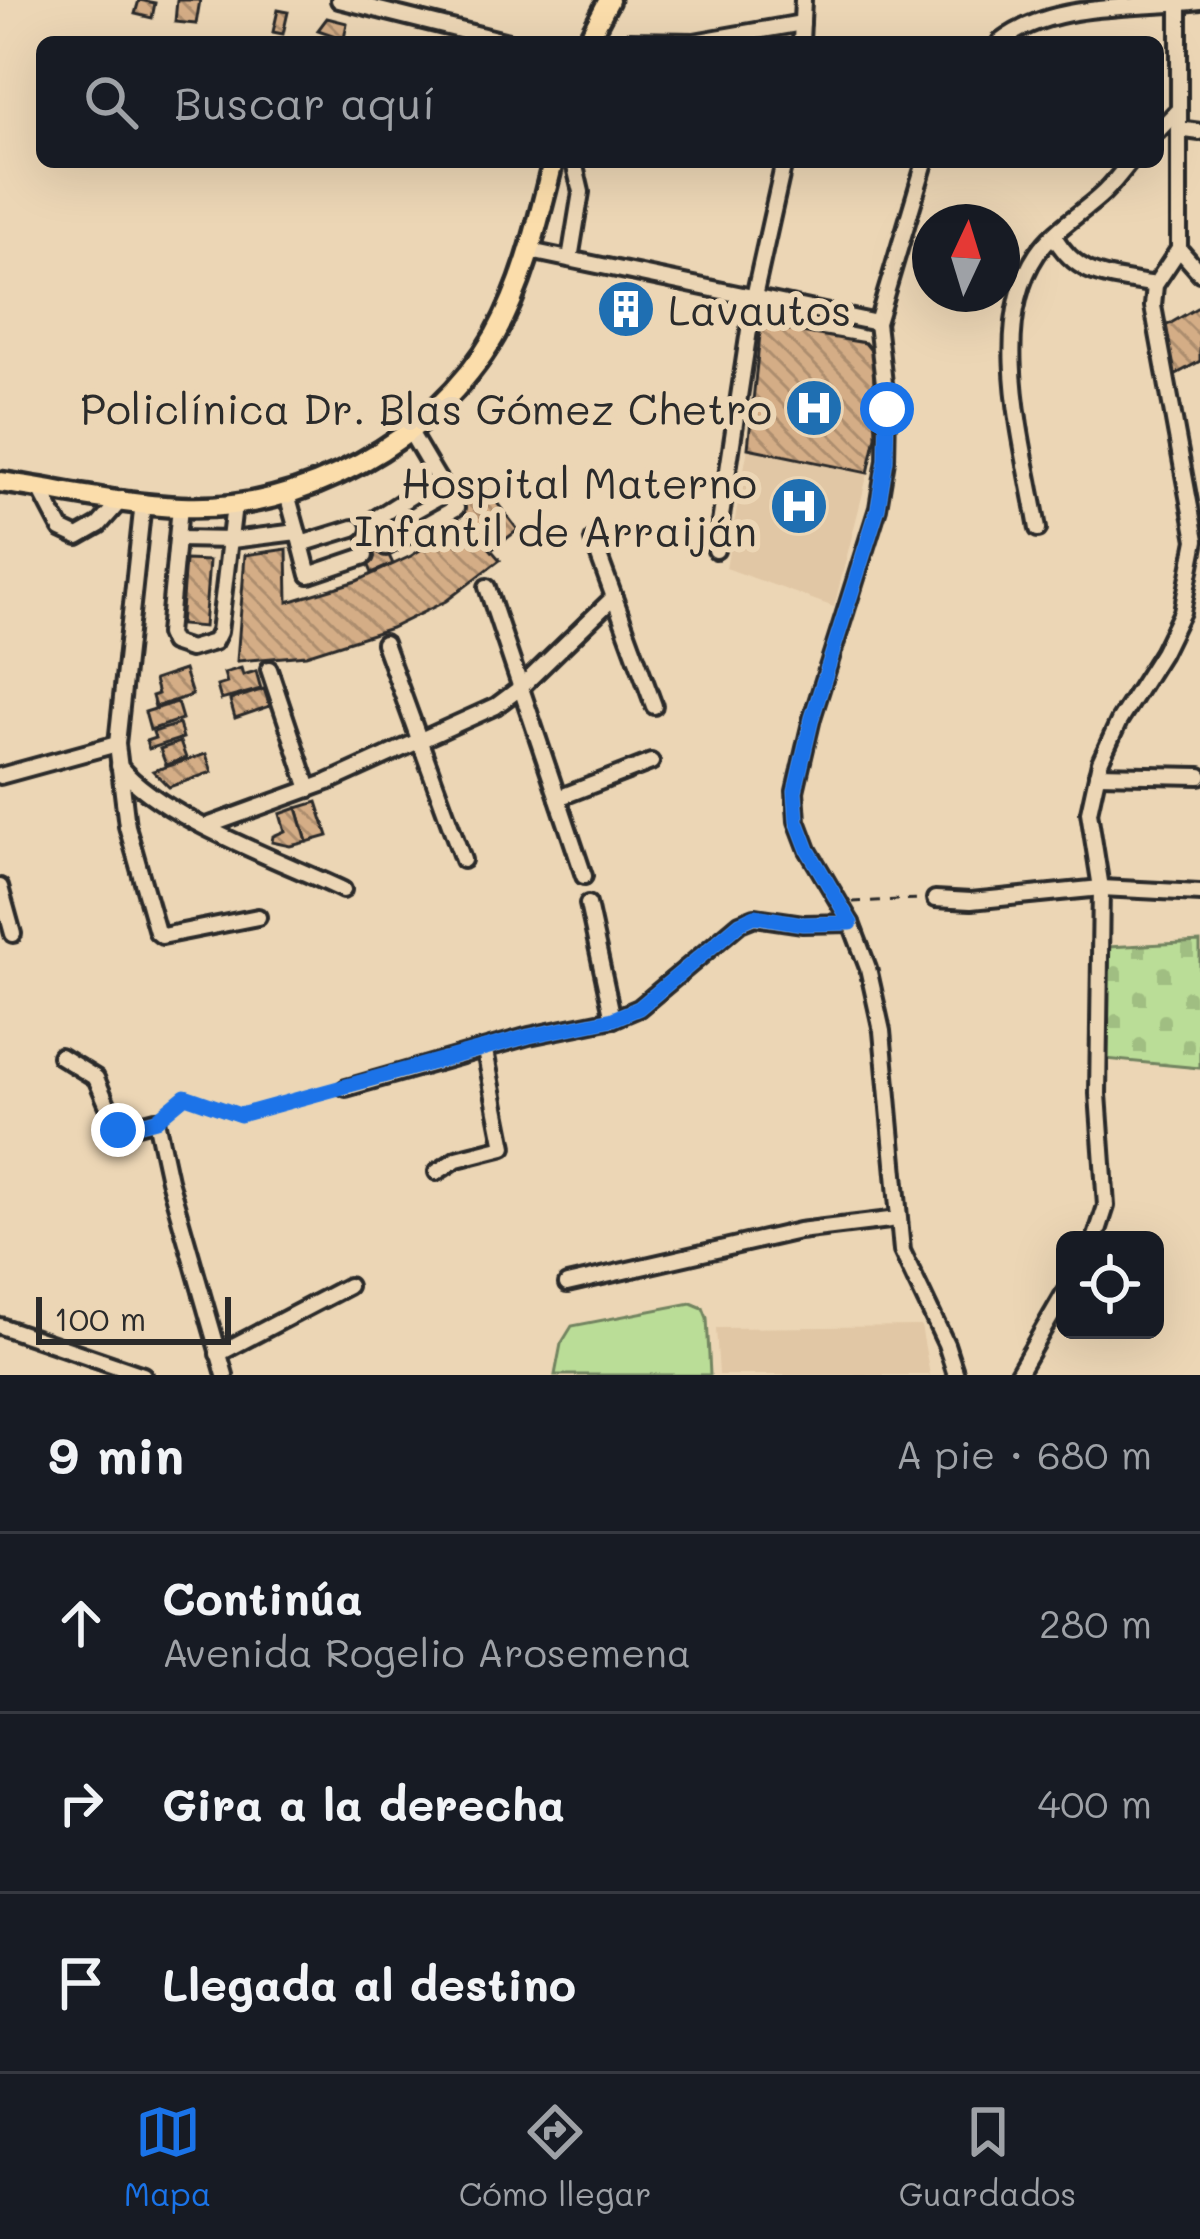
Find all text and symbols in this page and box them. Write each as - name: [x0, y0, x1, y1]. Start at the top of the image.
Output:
- search box: [36, 36, 1164, 168]
- icon: search: [78, 69, 144, 135]
- text: Buscar aquí: [174, 73, 436, 131]
- north arrow: [912, 204, 1020, 312]
- building icon: Lavautos: [595, 278, 657, 340]
- place label: Lavautos: [668, 282, 851, 337]
- hospital icon: Policlínica Dr. Blas Gómez Chetro: [783, 377, 845, 439]
- place label: Policlínica Dr. Blas Gómez Chetro: [80, 381, 772, 436]
- route start: [860, 382, 914, 436]
- place label: Hospital Materno Infantil de Arraiján: [354, 455, 757, 558]
- hospital icon: Hospital Materno Infantil de Arraiján: [768, 475, 830, 537]
- route end: [91, 1103, 145, 1157]
- map controls: [1056, 1231, 1164, 1339]
- button: locate: [1056, 1231, 1164, 1339]
- scale bar: [36, 1291, 231, 1344]
- text: 100 m: [54, 1296, 146, 1339]
- text: 9 min: [48, 1420, 184, 1487]
- text: A pie · 680 m: [896, 1428, 1152, 1479]
- text: Continúa: [162, 1568, 363, 1626]
- icon: ahead: [48, 1590, 114, 1656]
- text: 280 m: [1039, 1597, 1152, 1648]
- text: Avenida Rogelio Arosemena: [162, 1626, 691, 1677]
- icon: right: [48, 1770, 114, 1836]
- text: Gira a la derecha: [162, 1774, 565, 1832]
- text: 400 m: [1037, 1777, 1152, 1828]
- icon: arrive: [48, 1950, 114, 2016]
- text: Llegada al destino: [162, 1954, 576, 2012]
- tab: Mapa: [124, 2099, 211, 2214]
- tab: Cómo llegar: [459, 2099, 651, 2214]
- tab: Guardados: [899, 2099, 1076, 2214]

